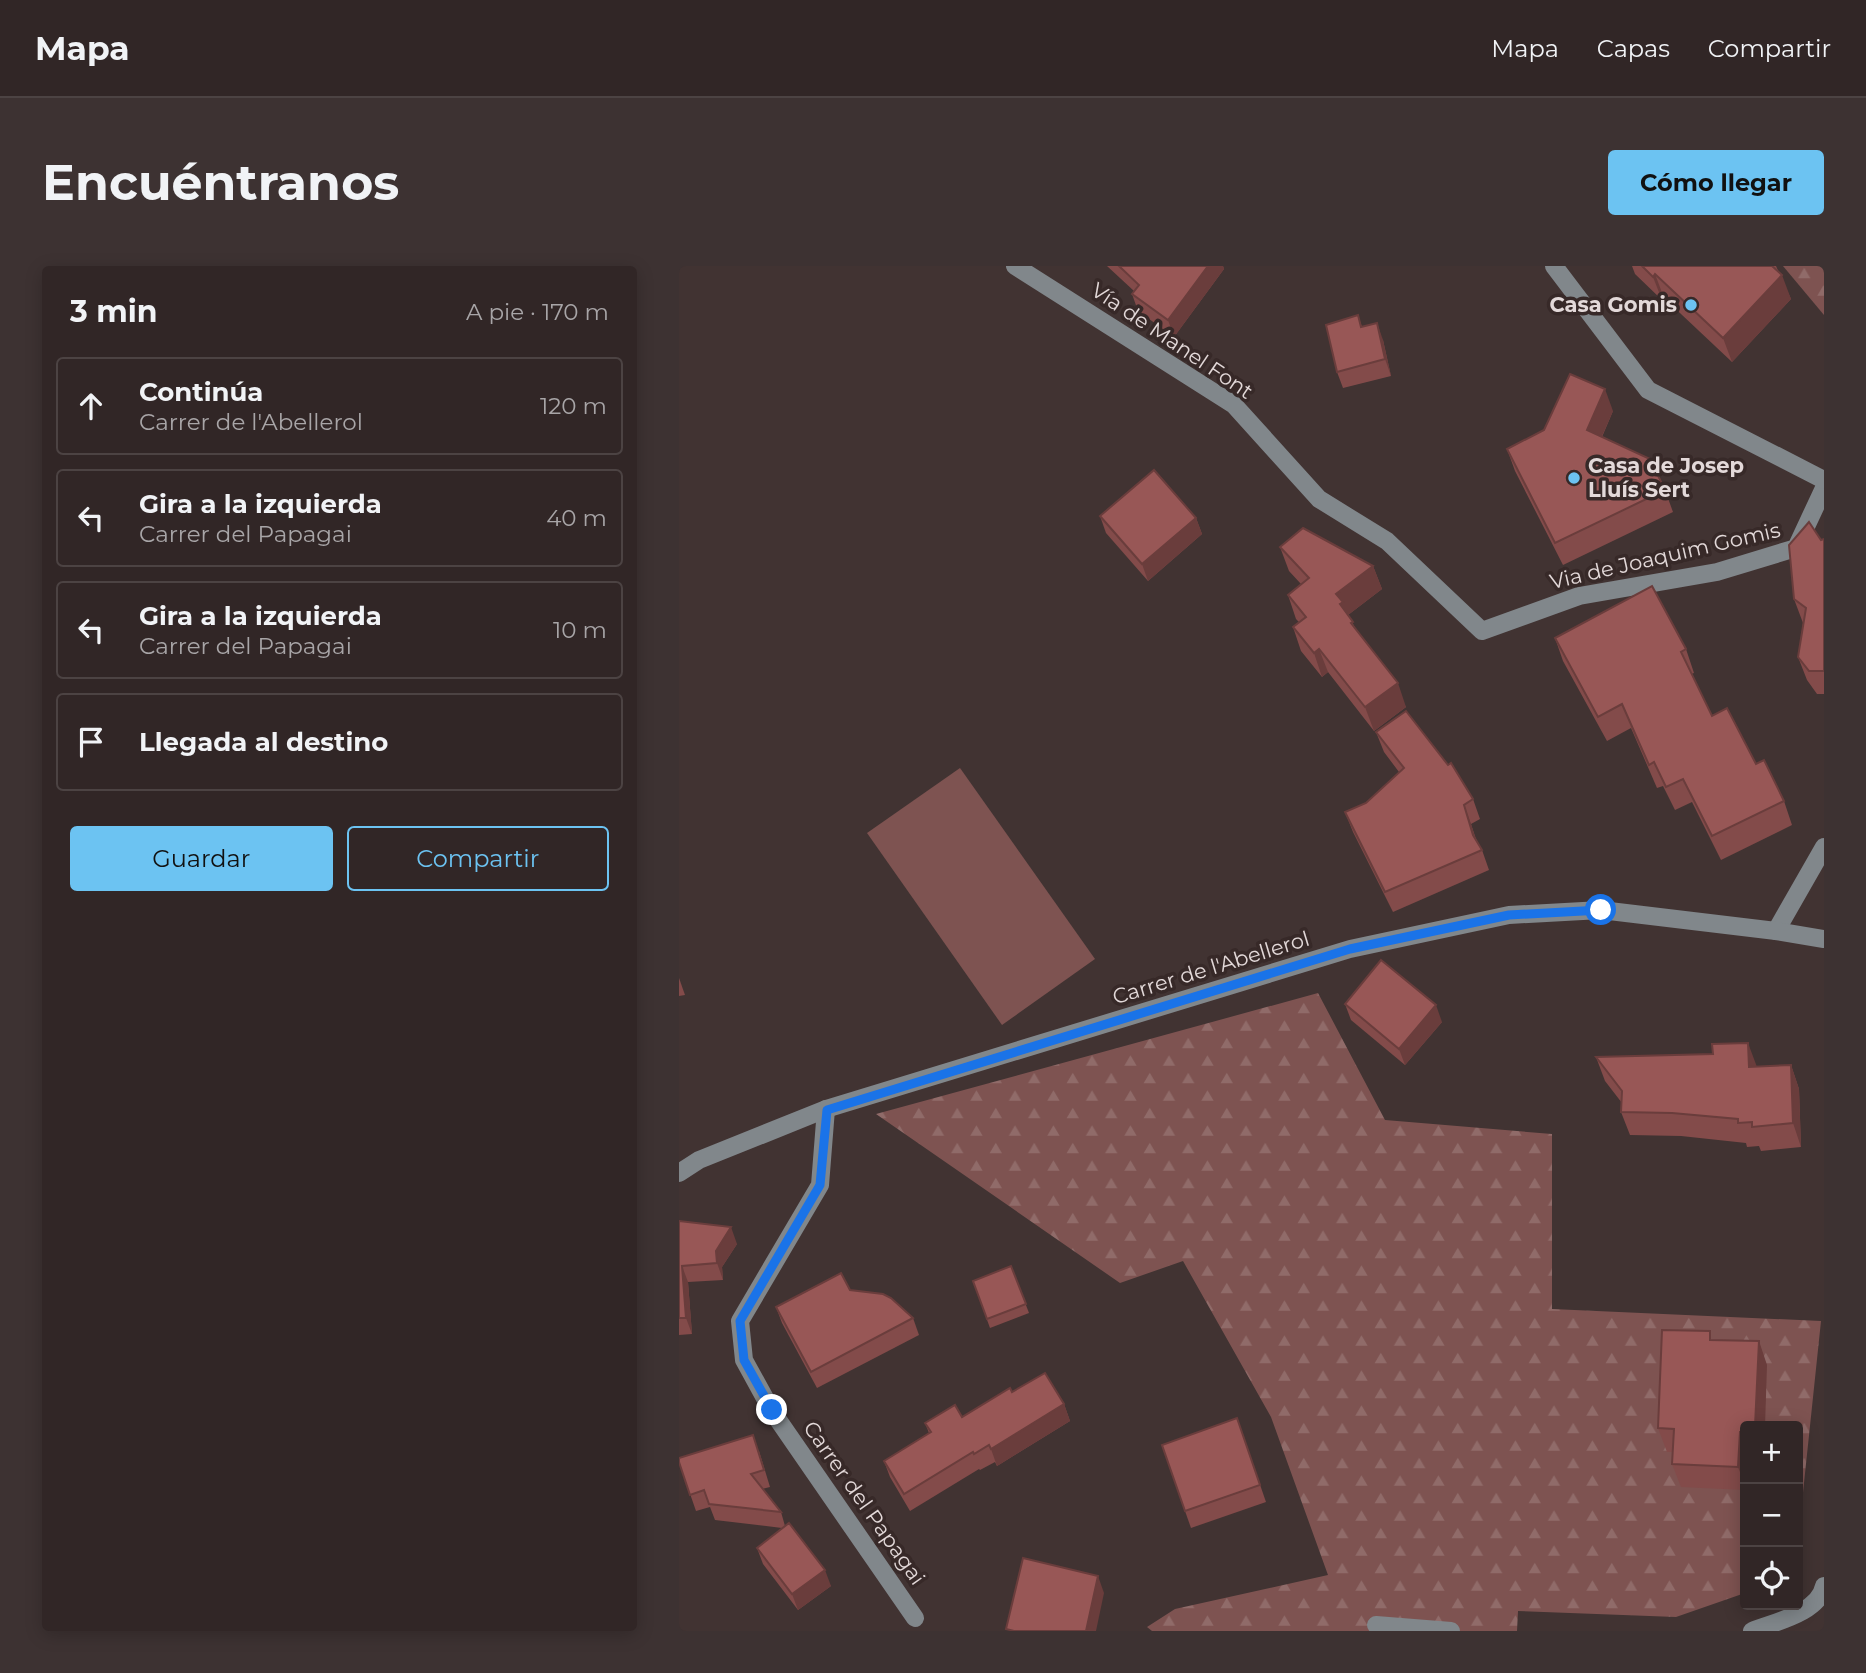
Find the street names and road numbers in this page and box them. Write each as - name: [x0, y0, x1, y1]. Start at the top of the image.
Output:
- street label: Vía de Manel Font: [1087, 277, 1258, 404]
- street label: Via de Joaquim Gomis: [1547, 517, 1782, 594]
- street label: Carrer de l'Abellerol: [1109, 926, 1312, 1009]
- street label: Carrer del Papagai: [798, 1416, 930, 1589]

